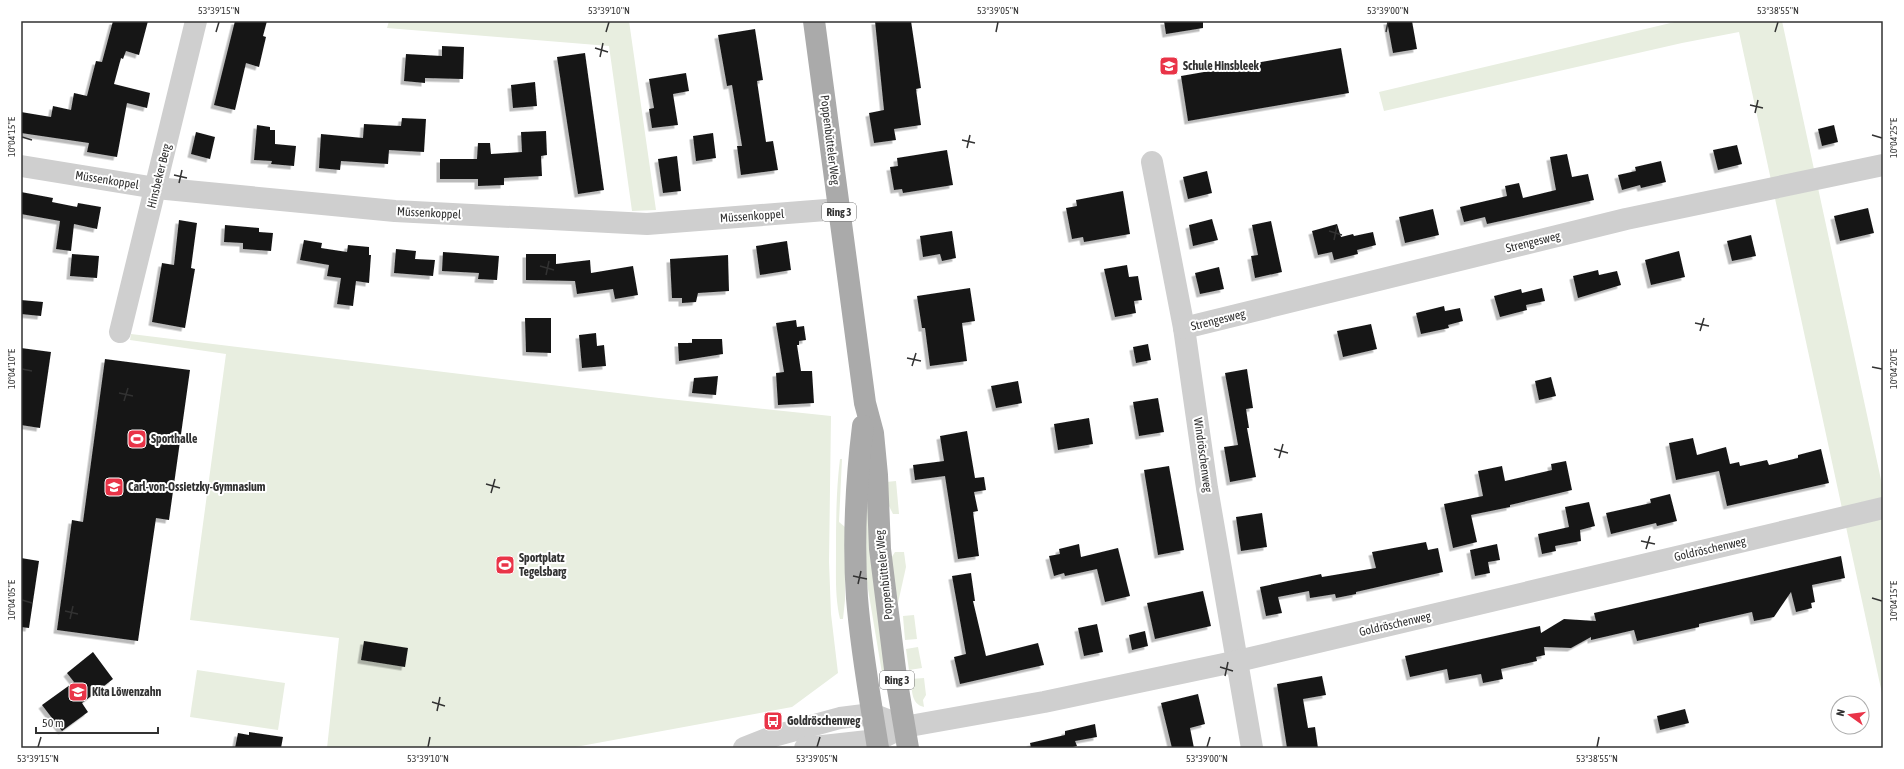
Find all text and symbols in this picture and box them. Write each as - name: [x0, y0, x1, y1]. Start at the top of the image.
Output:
- text: 53°39'15"N: [198, 5, 240, 16]
- text: 53°39'10"N: [588, 5, 630, 16]
- text: 53°39'05"N: [977, 5, 1019, 16]
- text: 53°39'00"N: [1367, 5, 1409, 16]
- text: 53°38'55"N: [1757, 5, 1799, 16]
- school or university icon: Schule Hinsbleek: [1158, 55, 1180, 77]
- place label: Schule Hinsbleek: [1183, 59, 1260, 73]
- street label: Poppenbütteler Weg: [818, 94, 843, 187]
- text: 10°04'15"E: [6, 116, 17, 157]
- text: 10°04'25"E: [1888, 117, 1899, 158]
- street label: Hinsbeker Berg: [144, 141, 174, 210]
- street label: Müssenkoppel: [74, 168, 141, 192]
- road number: Ring 3: [822, 203, 856, 221]
- street label: Müssenkoppel: [397, 204, 462, 222]
- street label: Müssenkoppel: [719, 207, 785, 225]
- street label: Strengesweg: [1504, 228, 1562, 256]
- street label: Strengesweg: [1189, 306, 1247, 334]
- text: 10°04'10"E: [6, 348, 17, 389]
- text: 10°04'20"E: [1888, 348, 1899, 389]
- street label: Windröschenweg: [1191, 417, 1215, 494]
- sports icon: Sporthalle: [126, 428, 148, 450]
- place label: Sporthalle: [151, 432, 198, 446]
- school or university icon: Carl-von-Ossietzky-Gymnasium: [103, 476, 125, 498]
- place label: Carl-von-Ossietzky-Gymnasium: [128, 480, 266, 494]
- street label: Poppenbütteler Weg: [872, 528, 896, 621]
- street label: Goldröschenweg: [1673, 534, 1748, 564]
- place label: Sportplatz Tegelsbarg: [519, 551, 567, 579]
- sports icon: Sportplatz Tegelsbarg: [494, 554, 516, 576]
- text: 10°04'05"E: [6, 579, 17, 620]
- text: 10°04'15"E: [1888, 580, 1899, 621]
- street label: Goldröschenweg: [1358, 609, 1433, 639]
- road number: Ring 3: [880, 671, 914, 689]
- school or university icon: Kita Löwenzahn: [67, 681, 89, 703]
- place label: Kita Löwenzahn: [92, 685, 162, 699]
- north arrow: [1830, 695, 1870, 735]
- text: N: [1834, 708, 1847, 717]
- scale bar: [36, 709, 158, 735]
- bus stop icon: Goldröschenweg: [762, 710, 784, 732]
- place label: Goldröschenweg: [787, 714, 861, 728]
- text: 50 m: [42, 716, 64, 730]
- text: 53°39'15"N: [17, 753, 59, 764]
- text: 53°39'10"N: [407, 753, 449, 764]
- text: 53°39'05"N: [796, 753, 838, 764]
- text: 53°39'00"N: [1186, 753, 1228, 764]
- text: 53°38'55"N: [1576, 753, 1618, 764]

